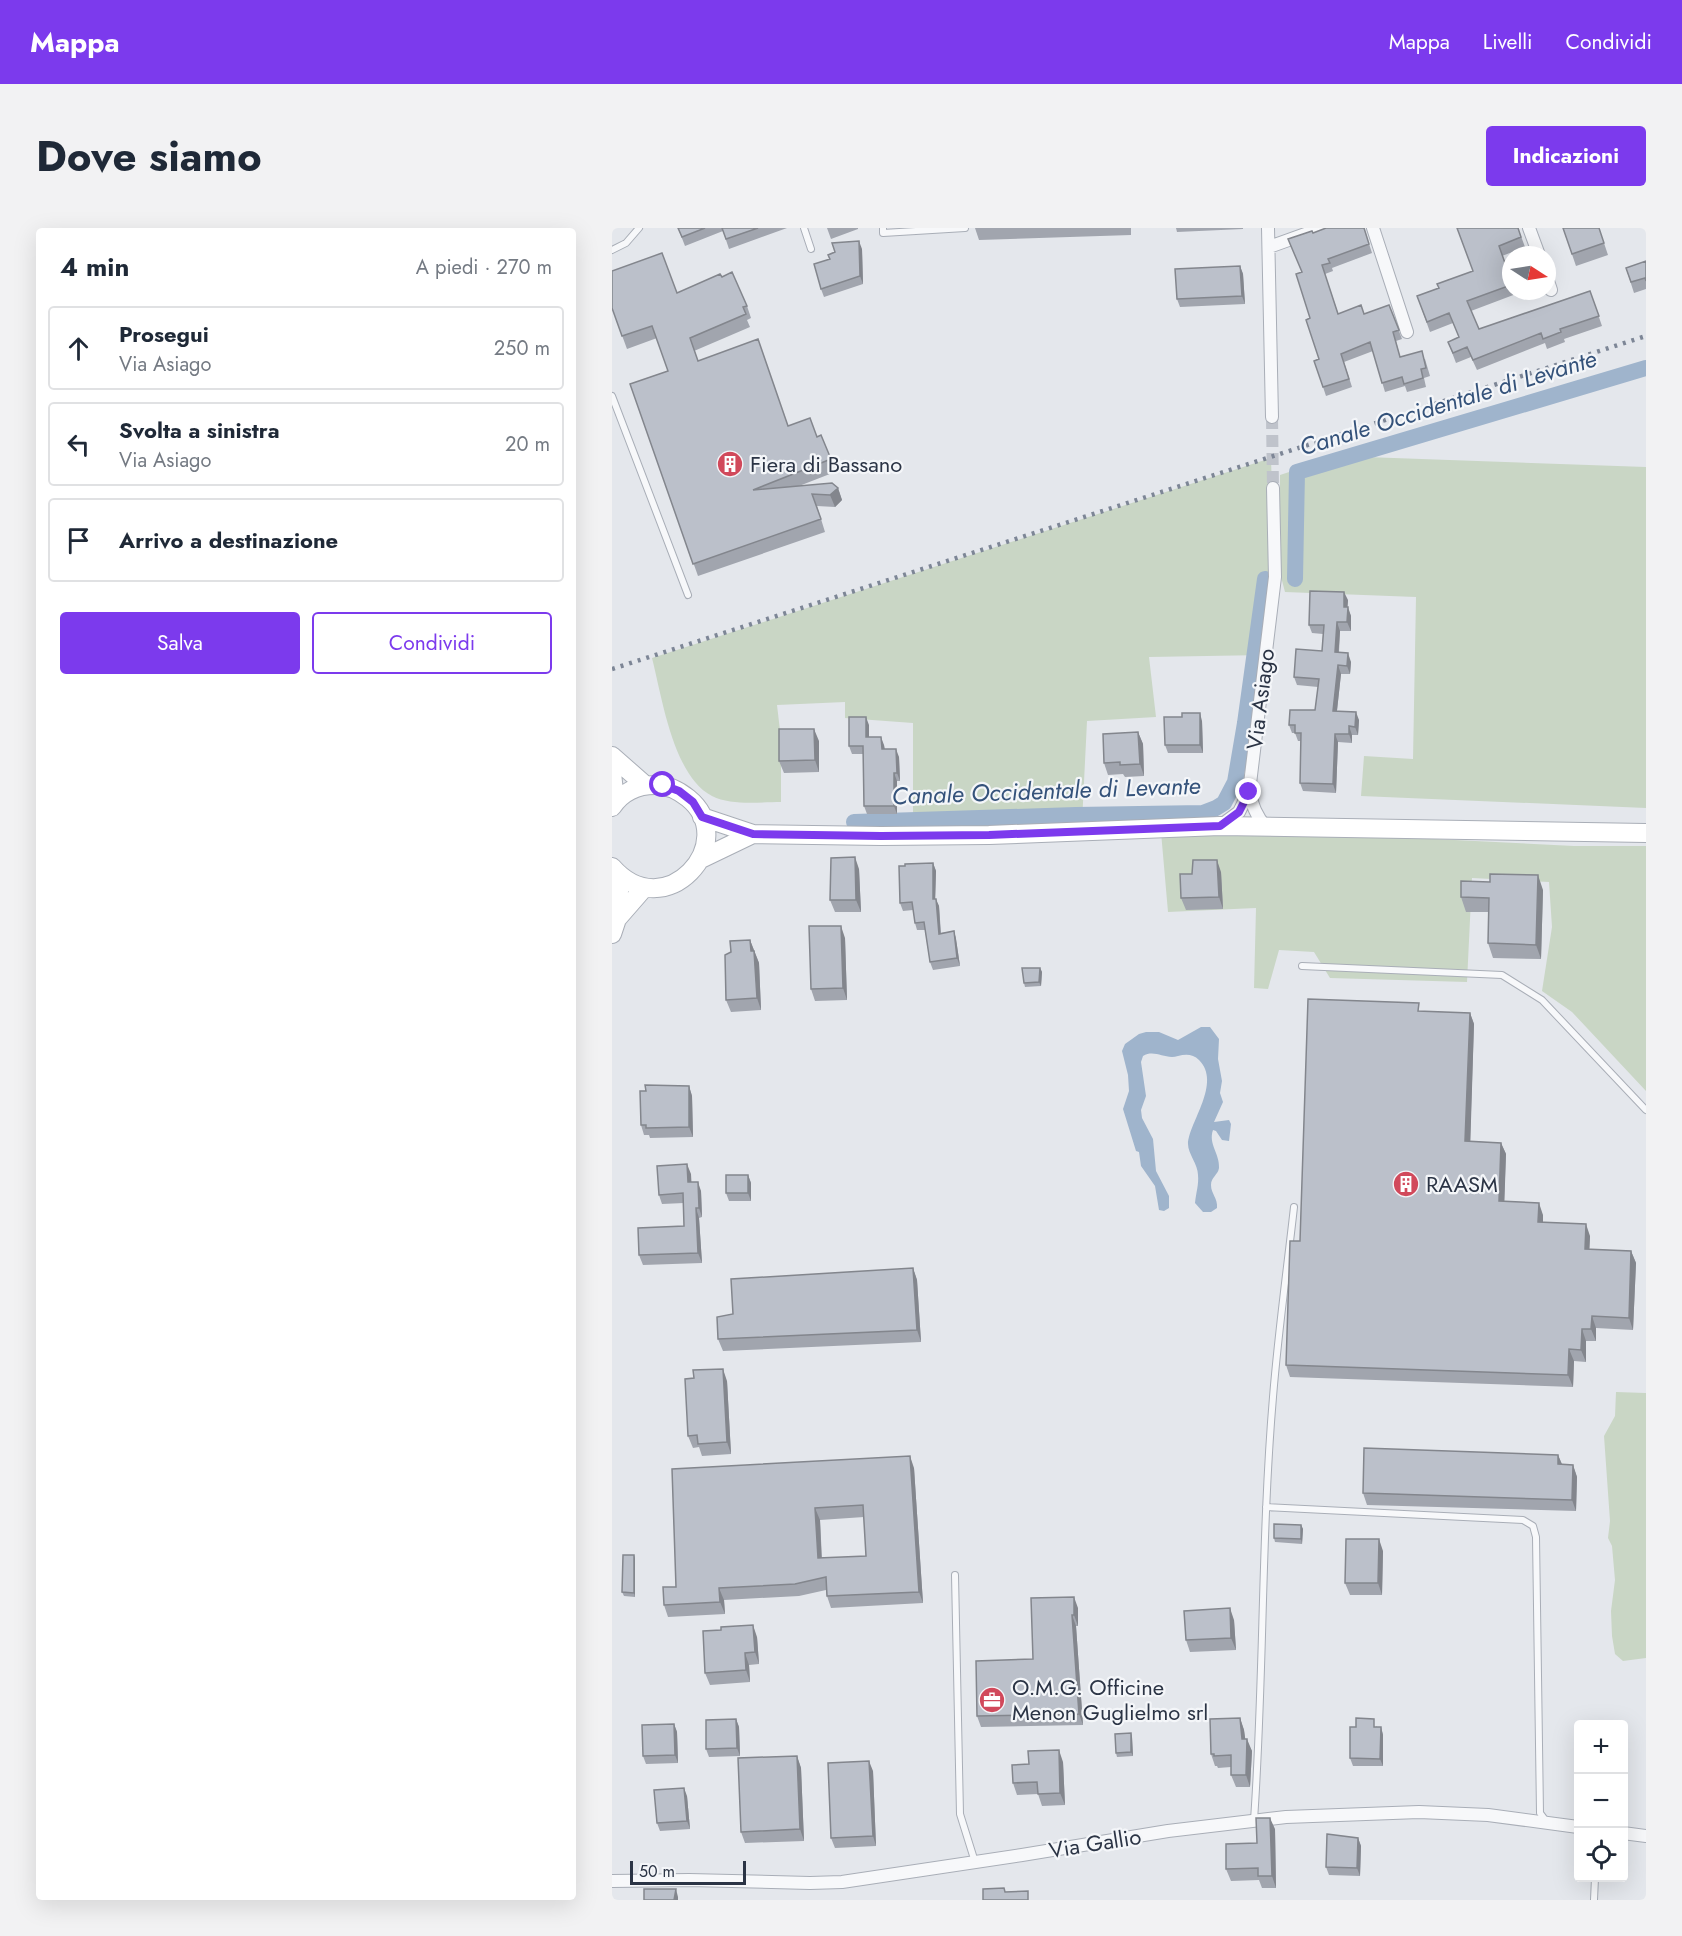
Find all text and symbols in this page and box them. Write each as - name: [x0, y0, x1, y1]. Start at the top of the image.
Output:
- text: Mappa: [30, 22, 120, 63]
- text: Mappa: [1389, 27, 1450, 57]
- text: Livelli: [1483, 27, 1533, 57]
- text: Condividi: [1566, 27, 1652, 57]
- text: Dove siamo: [36, 126, 262, 187]
- button: Indicazioni: [1486, 126, 1646, 186]
- north arrow: [1502, 246, 1556, 300]
- text: 4 min: [60, 248, 129, 286]
- text: A piedi · 270 m: [416, 253, 552, 282]
- text: Prosegui: [119, 318, 209, 350]
- icon: ahead: [62, 332, 95, 365]
- text: 250 m: [494, 334, 550, 363]
- water label: Canale Occidentale di Levante: [1295, 341, 1601, 464]
- text: Via Asiago: [119, 350, 211, 379]
- text: Svolta a sinistra: [119, 414, 280, 446]
- icon: left: [62, 428, 95, 461]
- text: 20 m: [505, 430, 550, 459]
- text: Via Asiago: [119, 446, 211, 475]
- place label: Fiera di Bassano: [750, 448, 902, 480]
- building icon: Fiera di Bassano: [715, 449, 745, 479]
- icon: arrive: [62, 524, 95, 557]
- text: Arrivo a destinazione: [119, 524, 338, 556]
- button: Salva: [60, 612, 300, 674]
- button: Condividi: [312, 612, 552, 674]
- street label: Via Asiago: [1238, 647, 1282, 751]
- water label: Canale Occidentale di Levante: [891, 768, 1201, 813]
- route start: [649, 771, 675, 797]
- route end: [1235, 778, 1261, 804]
- place label: RAASM: [1426, 1168, 1498, 1200]
- building icon: RAASM: [1391, 1169, 1421, 1199]
- place label: O.M.G. Officine Menon Guglielmo srl: [1012, 1671, 1208, 1728]
- office icon: O.M.G. Officine Menon Guglielmo srl: [977, 1685, 1007, 1715]
- map controls: [1574, 1720, 1628, 1882]
- button: +: [1574, 1720, 1628, 1774]
- button: −: [1574, 1774, 1628, 1828]
- street label: Via Gallio: [1047, 1820, 1143, 1866]
- button: locate: [1574, 1828, 1628, 1882]
- scale bar: [630, 1858, 746, 1886]
- text: 50 m: [639, 1860, 675, 1883]

